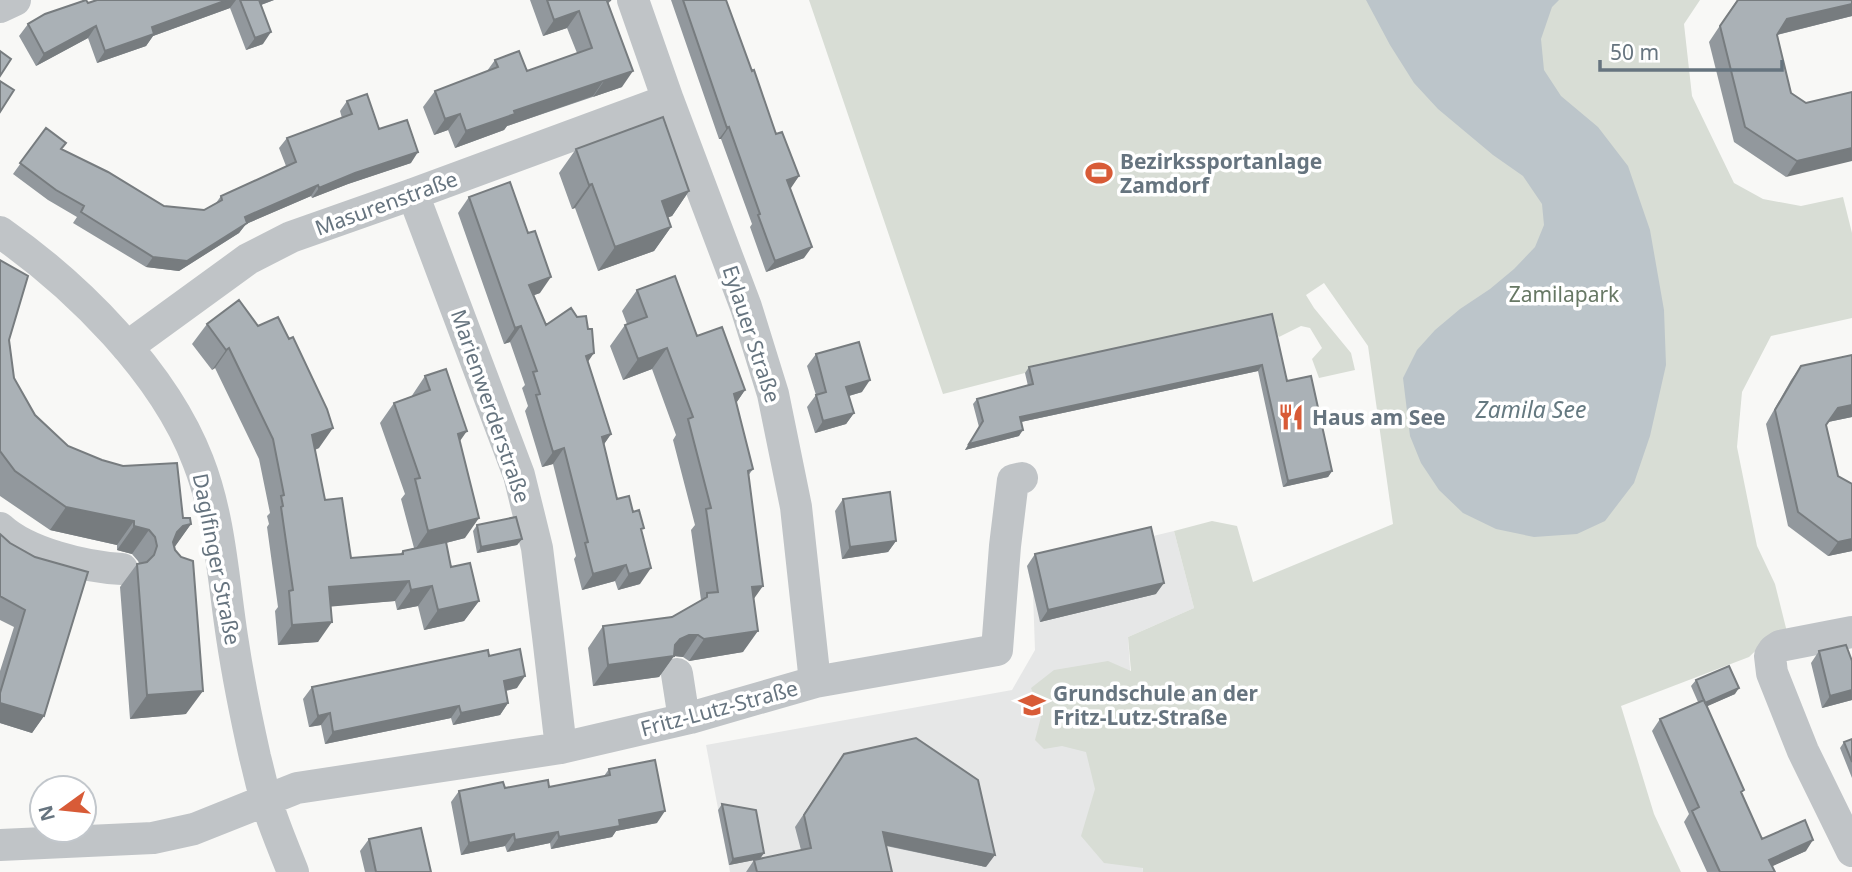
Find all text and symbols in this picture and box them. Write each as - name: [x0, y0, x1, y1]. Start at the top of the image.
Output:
- scale bar: [1600, 28, 1782, 72]
- text: 50 m: [1610, 38, 1659, 66]
- place label: Bezirkssportanlage Zamdorf: [1120, 147, 1322, 199]
- sports icon: Bezirkssportanlage Zamdorf: [1084, 158, 1114, 188]
- street label: Masurenstraße: [311, 164, 461, 242]
- street label: Eylauer Straße: [717, 262, 787, 406]
- park label: Zamilapark: [1509, 280, 1620, 308]
- street label: Marienwerderstraße: [445, 306, 537, 506]
- water label: Zamila See: [1475, 393, 1586, 425]
- restaurant icon: Haus am See: [1276, 402, 1306, 432]
- place label: Haus am See: [1312, 403, 1445, 431]
- street label: Daglfinger Straße: [187, 471, 247, 647]
- street label: Fritz-Lutz-Straße: [637, 674, 801, 742]
- place label: Grundschule an der Fritz-Lutz-Straße: [1053, 679, 1259, 731]
- school or university icon: Grundschule an der Fritz-Lutz-Straße: [1017, 690, 1047, 720]
- north arrow: [28, 774, 98, 844]
- text: N: [32, 803, 61, 824]

